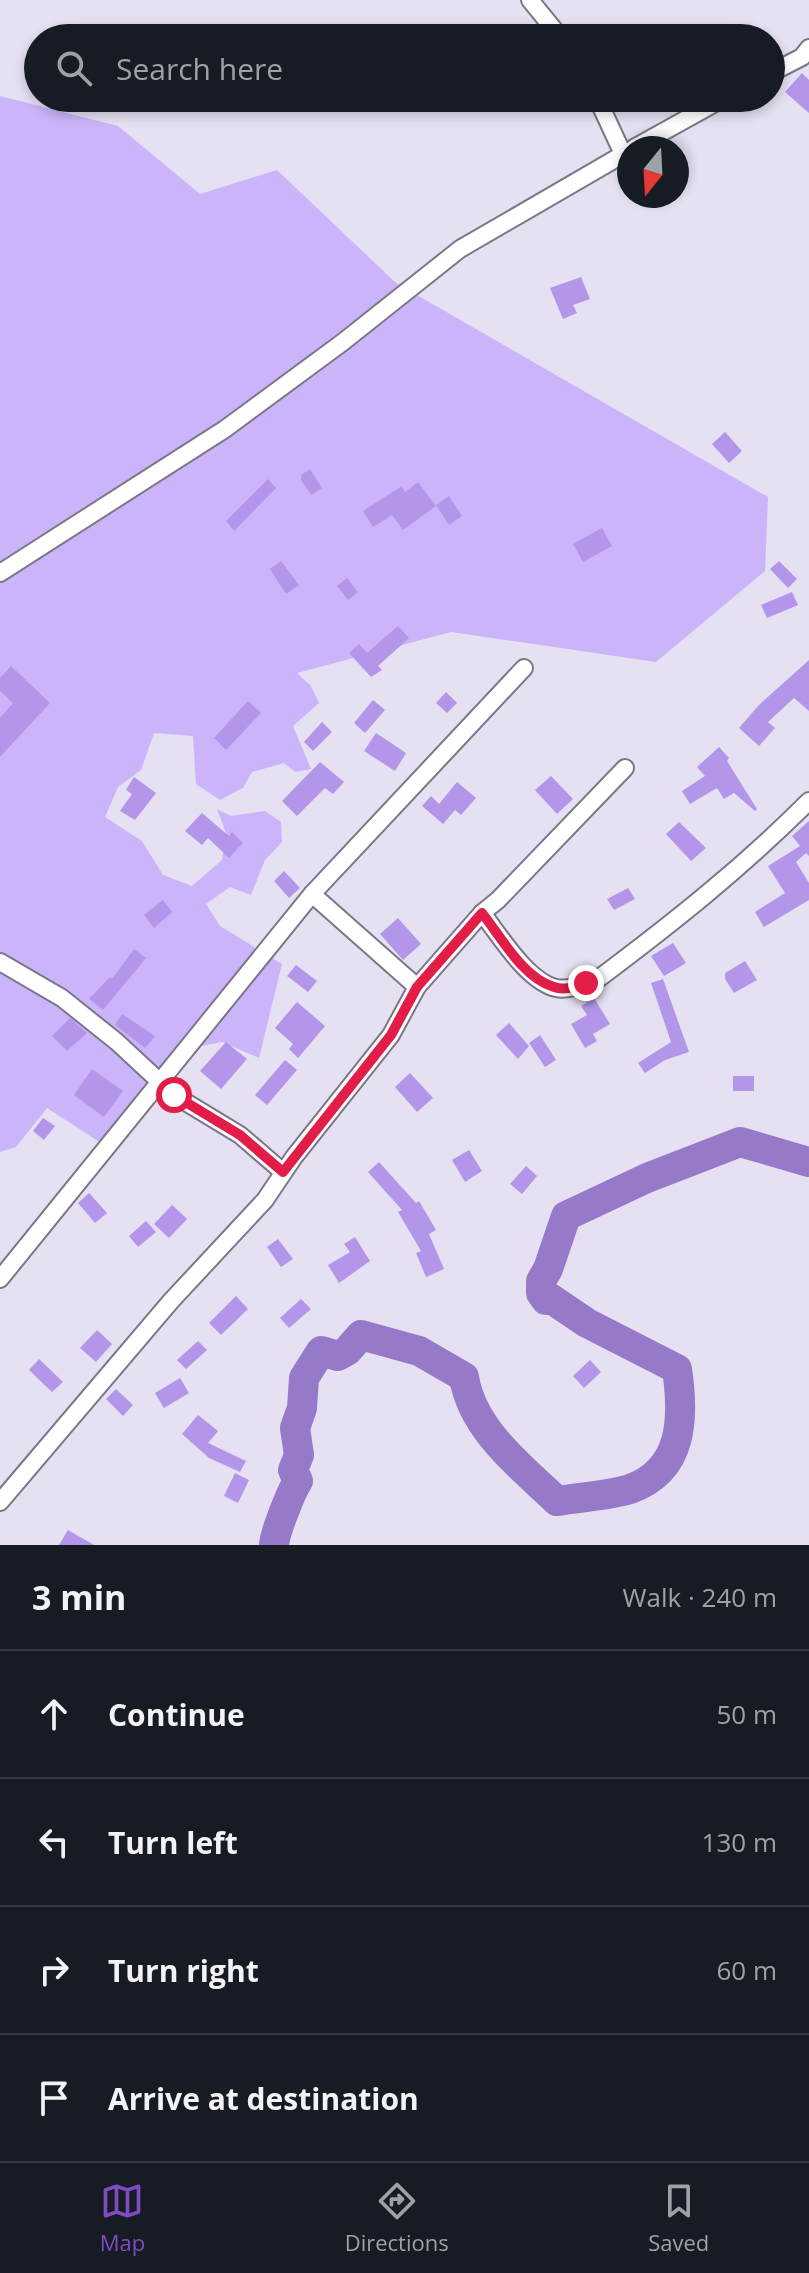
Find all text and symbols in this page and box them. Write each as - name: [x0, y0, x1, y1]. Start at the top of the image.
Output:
- search box: [24, 24, 785, 112]
- icon: search: [52, 46, 96, 90]
- text: Search here: [116, 48, 283, 89]
- north arrow: [617, 136, 689, 208]
- route end: [568, 965, 604, 1001]
- route start: [156, 1077, 192, 1113]
- text: 3 min: [32, 1574, 126, 1620]
- text: Walk · 240 m: [623, 1579, 777, 1615]
- icon: ahead: [32, 1692, 76, 1736]
- text: Continue: [108, 1694, 245, 1735]
- text: 50 m: [716, 1696, 777, 1732]
- icon: left: [32, 1820, 76, 1864]
- text: Turn left: [108, 1822, 238, 1863]
- text: 130 m: [702, 1824, 777, 1860]
- icon: right: [32, 1948, 76, 1992]
- text: Turn right: [108, 1950, 259, 1991]
- text: 60 m: [716, 1952, 777, 1988]
- icon: arrive: [32, 2076, 76, 2120]
- text: Arrive at destination: [108, 2078, 419, 2119]
- tab: Map: [100, 2179, 145, 2257]
- tab: Directions: [345, 2179, 449, 2257]
- tab: Saved: [648, 2179, 709, 2257]

